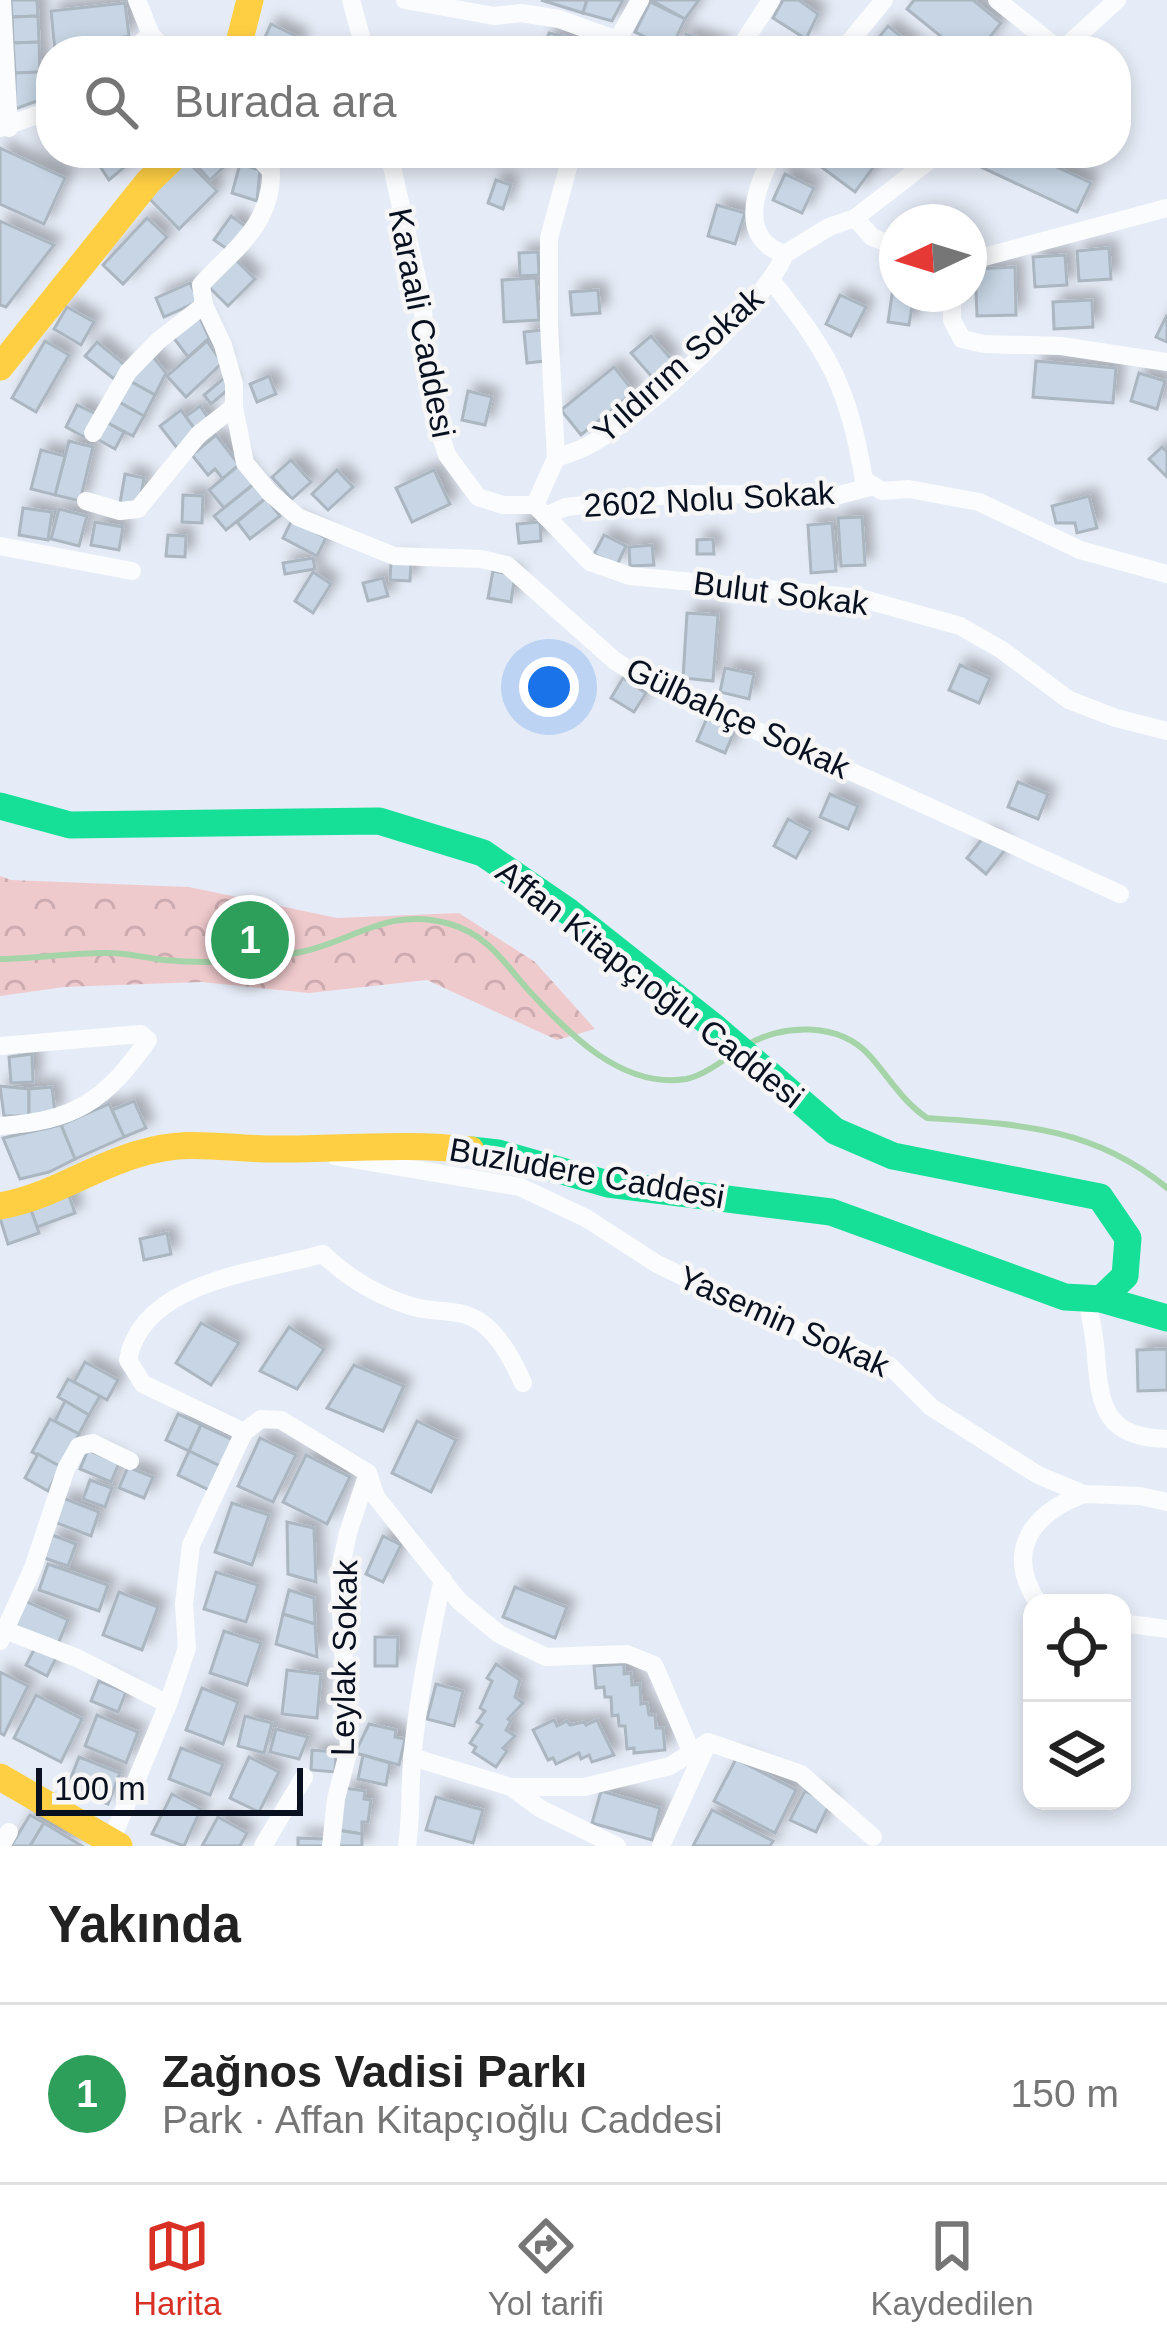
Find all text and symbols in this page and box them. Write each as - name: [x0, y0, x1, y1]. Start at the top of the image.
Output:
- search box: [36, 36, 1131, 168]
- icon: search: [78, 69, 144, 135]
- text: Burada ara: [174, 76, 397, 127]
- north arrow: [879, 204, 987, 312]
- street label: Karaali Caddesi: [382, 205, 462, 441]
- street label: Yıldırım Sokak: [586, 279, 770, 451]
- street label: 2602 Nolu Sokak: [583, 474, 836, 524]
- street label: Bulut Sokak: [691, 564, 871, 622]
- street label: Gülbahçe Sokak: [620, 650, 856, 786]
- your location: [519, 657, 579, 717]
- street label: Affan Kitapçıoğlu Caddesi: [489, 853, 811, 1115]
- pin: 1: [211, 895, 289, 985]
- street label: Buzludere Caddesi: [446, 1131, 728, 1215]
- street label: Yasemin Sokak: [673, 1258, 896, 1384]
- street label: Leylak Sokak: [324, 1559, 364, 1756]
- map controls: [1023, 1594, 1131, 1810]
- button: locate: [1023, 1594, 1131, 1702]
- button: layers: [1023, 1702, 1131, 1810]
- scale bar: [36, 1762, 303, 1815]
- text: 100 m: [54, 1770, 146, 1807]
- text: Yakında: [48, 1896, 241, 1953]
- text: Zağnos Vadisi Parkı: [162, 2046, 587, 2097]
- text: 1: [76, 2072, 98, 2115]
- text: 150 m: [1011, 2072, 1119, 2115]
- text: Park · Affan Kitapçıoğlu Caddesi: [162, 2098, 723, 2141]
- tab: Harita: [133, 2213, 221, 2323]
- tab: Yol tarifi: [488, 2213, 604, 2323]
- tab: Kaydedilen: [870, 2213, 1034, 2323]

